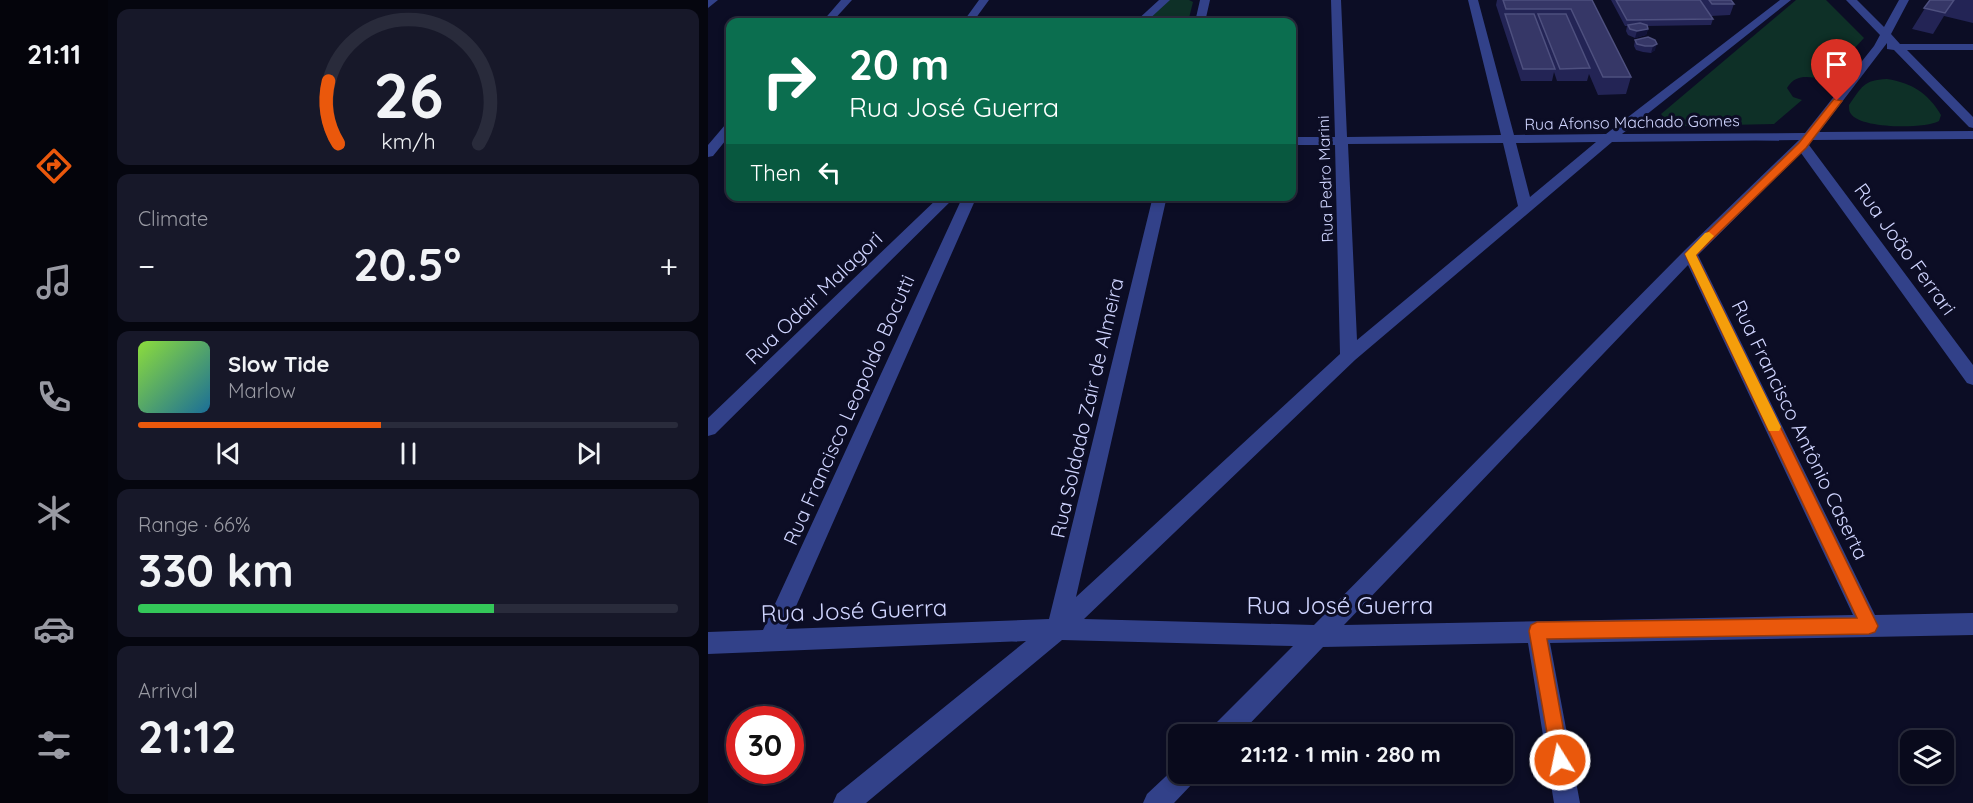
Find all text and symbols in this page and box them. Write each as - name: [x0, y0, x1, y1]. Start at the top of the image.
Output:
- text: 21:11: [27, 37, 81, 71]
- text: 20 m: [849, 38, 949, 91]
- pin: [1811, 39, 1862, 101]
- icon: right: [750, 42, 828, 120]
- icon: arrive: [1820, 48, 1853, 81]
- text: 26: [373, 56, 443, 134]
- text: Rua José Guerra: [849, 90, 1059, 124]
- street label: Rua Afonso Machado Gomes: [1524, 110, 1740, 134]
- street label: Rua Pedro Marini: [1313, 115, 1337, 243]
- text: km/h: [381, 128, 435, 154]
- icon: directions: [33, 145, 75, 187]
- icon: left: [813, 156, 846, 189]
- text: Then: [750, 159, 801, 187]
- street label: Rua João Ferrari: [1849, 178, 1962, 320]
- text: Climate: [138, 206, 208, 231]
- street label: Rua Odair Malagori: [740, 226, 887, 369]
- text: 20.5°: [353, 236, 461, 292]
- text: −: [138, 245, 155, 286]
- text: +: [659, 245, 678, 286]
- icon: music: [33, 261, 75, 303]
- street label: Rua Francisco Leopoldo Bocutti: [777, 271, 920, 549]
- street label: Rua Soldado Zair de Almeira: [1044, 275, 1129, 540]
- street label: Rua Francisco Antônio Caserta: [1727, 296, 1874, 564]
- text: Slow Tide: [228, 350, 329, 378]
- icon: phone: [33, 376, 75, 418]
- text: Marlow: [228, 378, 296, 403]
- icon: previous: [212, 437, 245, 470]
- icon: pause: [392, 437, 425, 470]
- icon: next: [572, 437, 605, 470]
- icon: climate: [33, 492, 75, 534]
- text: Range · 66%: [138, 512, 250, 537]
- text: 330 km: [138, 542, 294, 598]
- street label: Rua José Guerra: [1247, 590, 1433, 620]
- street label: Rua José Guerra: [760, 592, 948, 628]
- icon: car: [33, 608, 75, 650]
- text: Arrival: [138, 678, 198, 703]
- speed limit sign: 30: [726, 706, 804, 784]
- text: 21:12: [138, 708, 237, 764]
- icon: filters: [33, 724, 75, 766]
- position arrow: [1528, 728, 1592, 792]
- map controls: [1900, 730, 1954, 784]
- button: layers: [1900, 730, 1954, 784]
- text: 21:12 · 1 min · 280 m: [1240, 740, 1441, 768]

